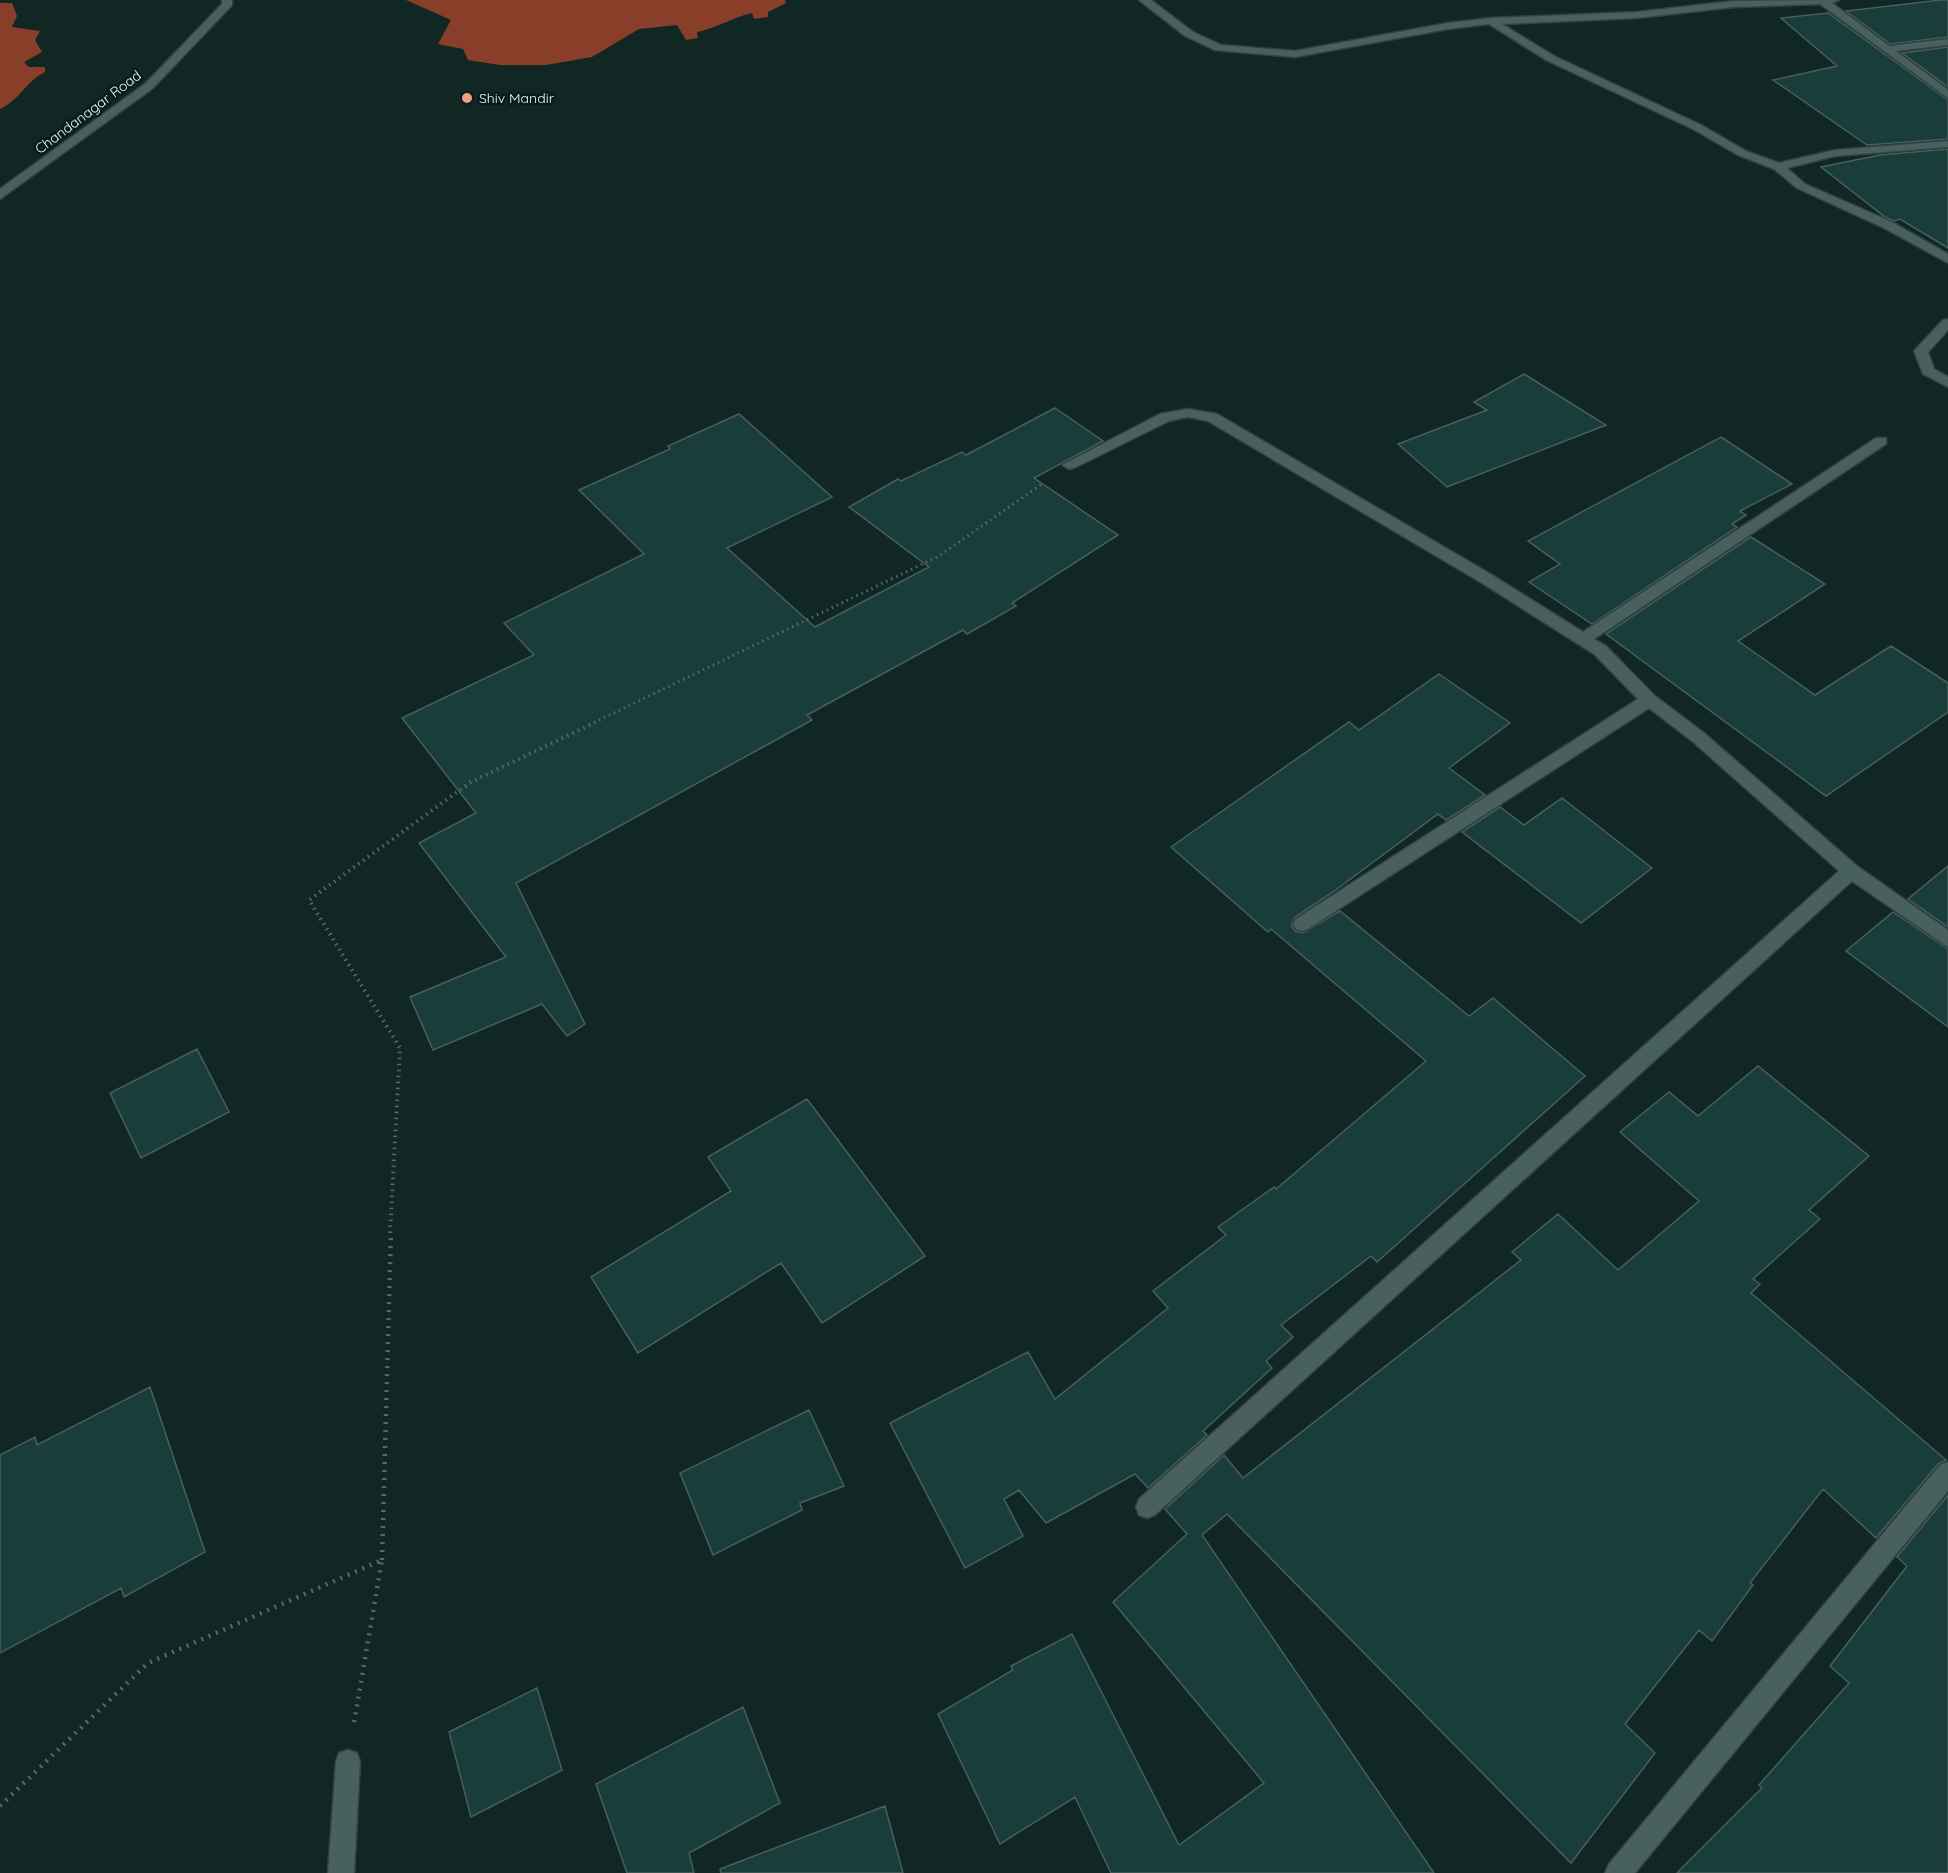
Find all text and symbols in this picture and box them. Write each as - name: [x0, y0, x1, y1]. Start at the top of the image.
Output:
- street label: Chandanagar Road: [31, 66, 145, 158]
- place label: Shiv Mandir: [479, 89, 555, 107]
- marker: Shiv Mandir: [460, 91, 474, 105]

